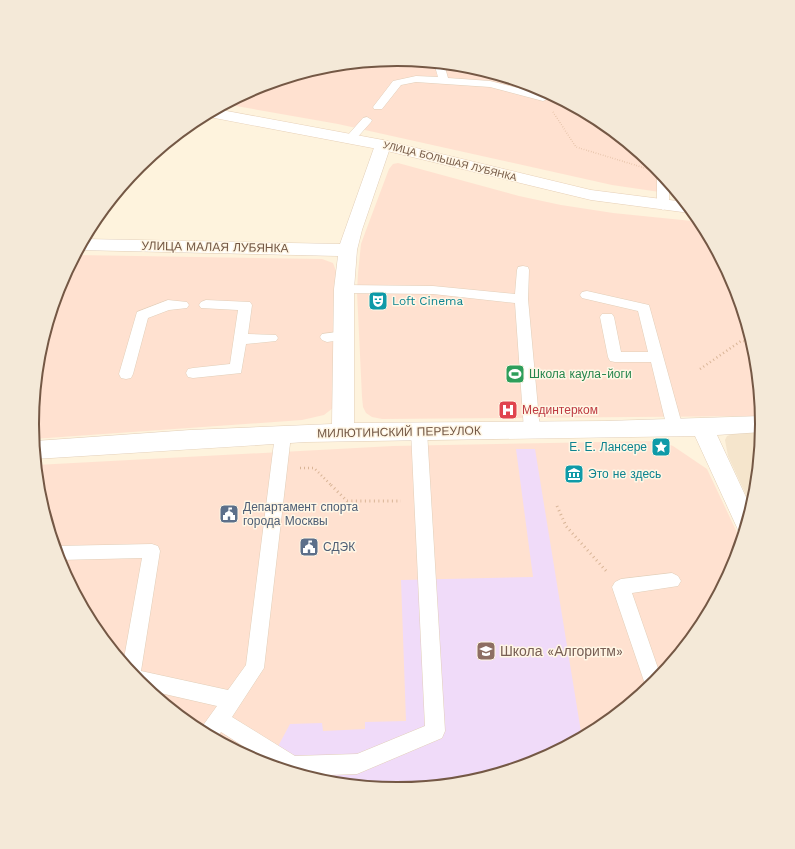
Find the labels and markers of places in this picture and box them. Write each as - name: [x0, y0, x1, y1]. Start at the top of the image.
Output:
- theatre icon: Loft Cinema: [367, 290, 389, 312]
- place label: Loft Cinema: [392, 294, 464, 308]
- sports icon: Школа каула-йоги: [504, 363, 526, 385]
- place label: Школа каула-йоги: [529, 367, 632, 381]
- hospital icon: Мединтерком: [497, 399, 519, 421]
- place label: Мединтерком: [522, 403, 598, 417]
- place icon: Е. Е. Лансере: [650, 436, 672, 458]
- place label: Е. Е. Лансере: [569, 440, 647, 454]
- museum icon: Это не здесь: [563, 463, 585, 485]
- place label: Это не здесь: [588, 467, 661, 481]
- place label: Департамент спорта города Москвы: [243, 500, 359, 528]
- public building icon: Департамент спорта города Москвы: [218, 503, 240, 525]
- public building icon: СДЭК: [298, 536, 320, 558]
- place label: СДЭК: [323, 540, 355, 554]
- school or university icon: Школа «Алгоритм»: [475, 640, 497, 662]
- place label: Школа «Алгоритм»: [500, 643, 623, 659]

